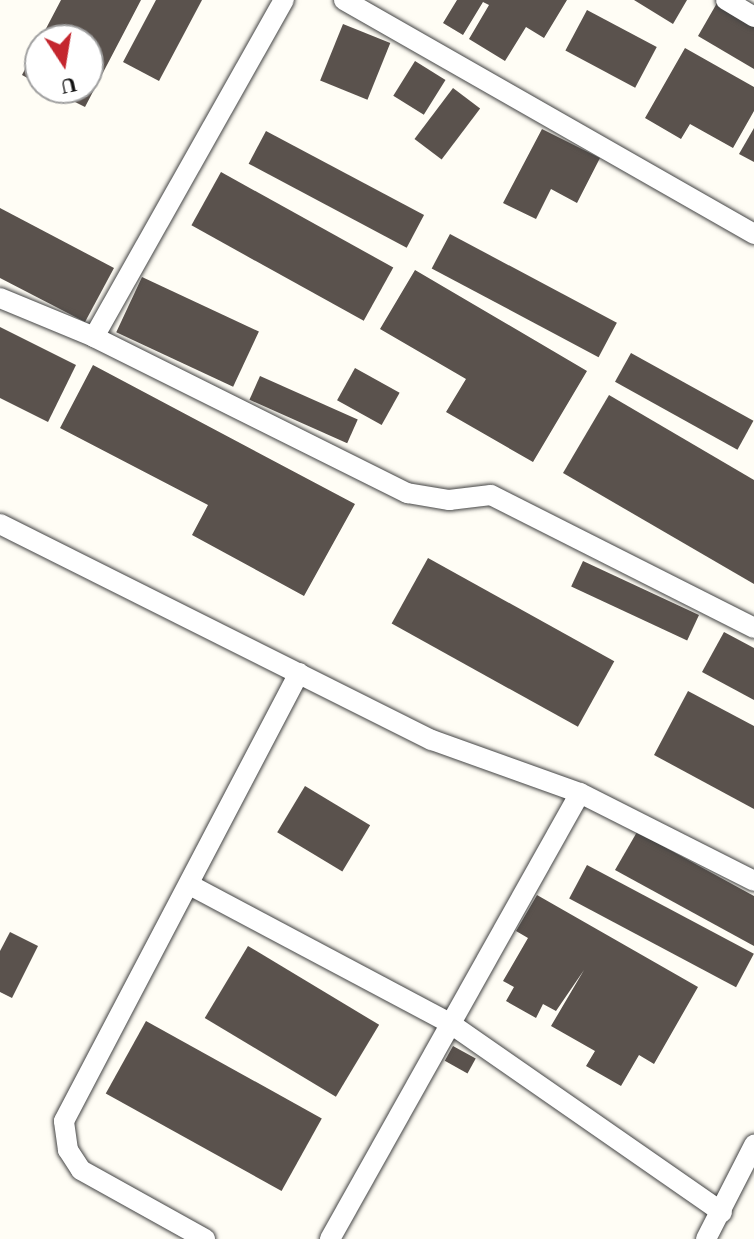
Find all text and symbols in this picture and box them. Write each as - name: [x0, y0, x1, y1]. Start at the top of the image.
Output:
- north arrow: [24, 24, 104, 104]
- text: U: [58, 72, 79, 100]

